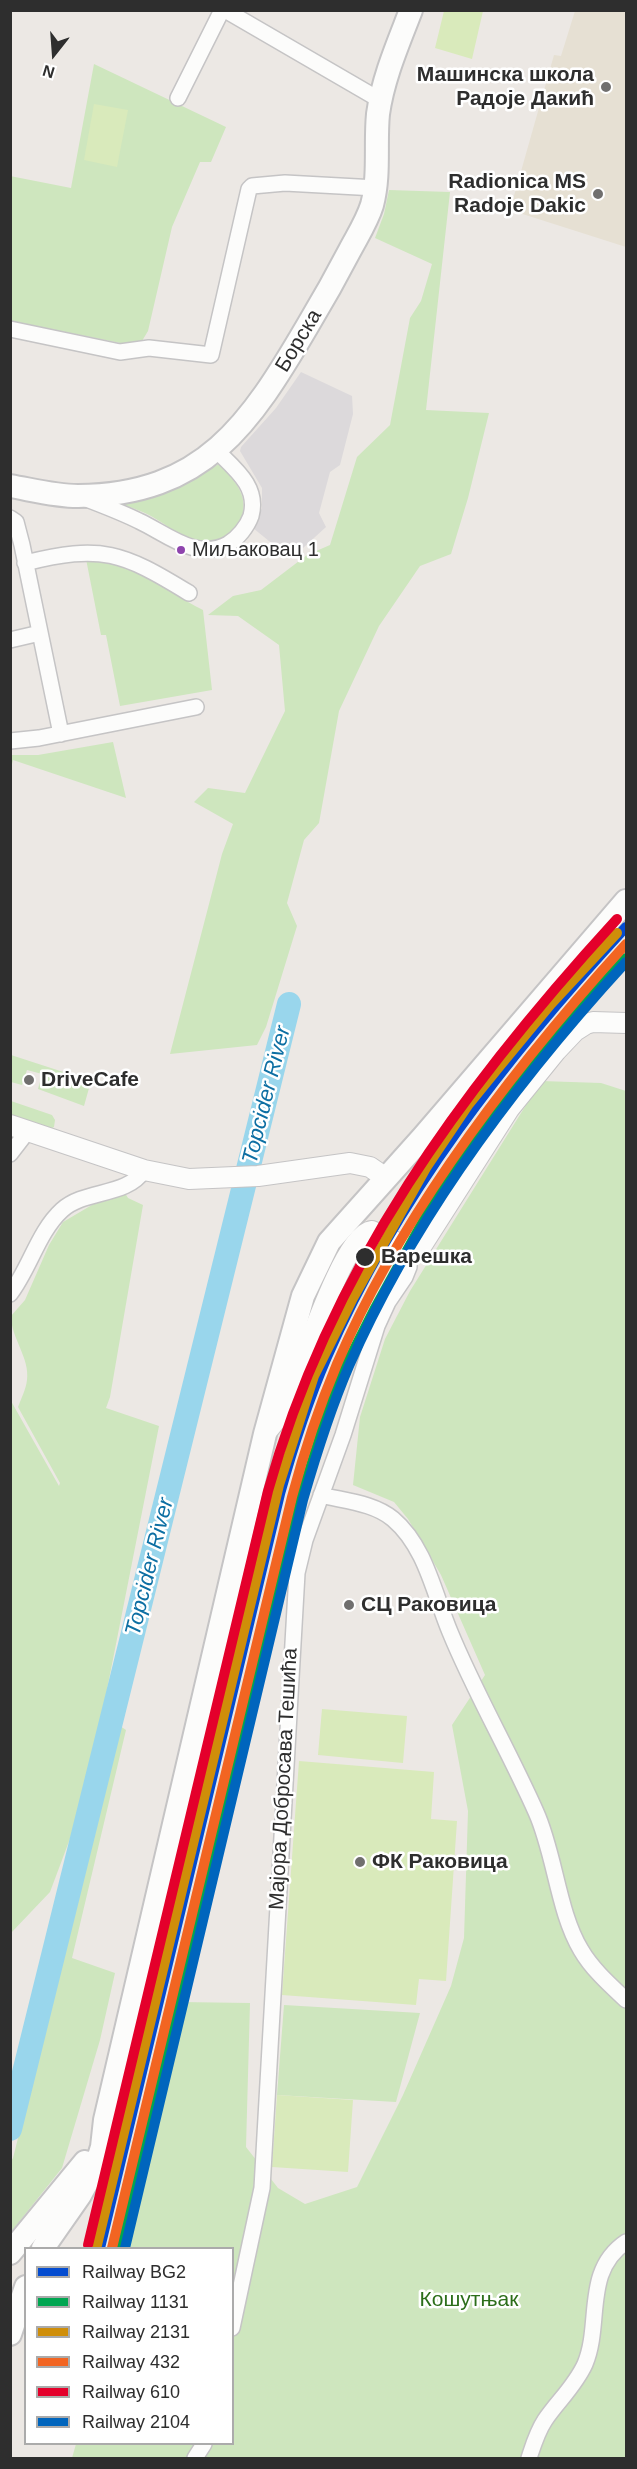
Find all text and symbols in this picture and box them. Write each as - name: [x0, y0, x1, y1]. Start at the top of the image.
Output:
- north arrow: [24, 24, 84, 84]
- text: N: [41, 62, 57, 82]
- place label: Машинска школа Радоје Дакић: [417, 62, 594, 112]
- marker: Машинска школа Радоје Дакић: [599, 80, 613, 94]
- place label: Radionica MS Radoje Dakic: [448, 169, 586, 219]
- marker: Radionica MS Radoje Dakic: [591, 187, 605, 201]
- street label: Борска: [270, 305, 328, 377]
- place label: Миљаковац 1: [192, 538, 319, 562]
- marker: Миљаковац 1: [175, 544, 187, 556]
- water label: Topcider River: [237, 1023, 297, 1167]
- place label: DriveCafe: [41, 1067, 139, 1093]
- marker: DriveCafe: [22, 1073, 36, 1087]
- place label: Варешка: [381, 1244, 472, 1270]
- marker: Варешка: [354, 1246, 376, 1268]
- water label: Topcider River: [120, 1495, 180, 1639]
- place label: СЦ Раковица: [361, 1592, 496, 1618]
- marker: СЦ Раковица: [342, 1598, 356, 1612]
- street label: Мајора Добросава Тешића: [265, 1647, 303, 1911]
- place label: ФК Раковица: [372, 1849, 508, 1875]
- marker: ФК Раковица: [353, 1855, 367, 1869]
- legend: [24, 2247, 234, 2445]
- text: Railway BG2: [82, 2262, 186, 2282]
- park label: Кошутњак: [420, 2287, 518, 2313]
- text: Railway 1131: [82, 2292, 189, 2312]
- text: Railway 2131: [82, 2322, 190, 2342]
- text: Railway 432: [82, 2352, 180, 2372]
- text: Railway 610: [82, 2382, 180, 2402]
- text: Railway 2104: [82, 2412, 190, 2432]

